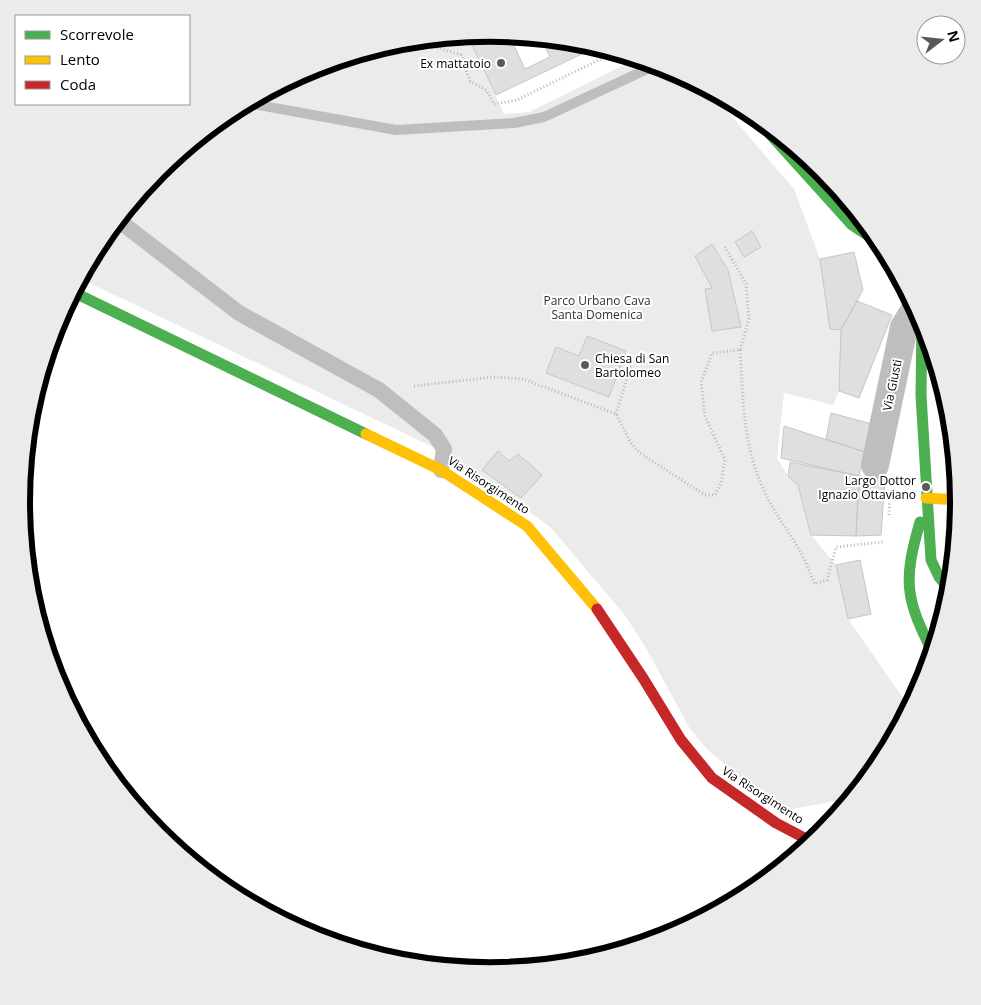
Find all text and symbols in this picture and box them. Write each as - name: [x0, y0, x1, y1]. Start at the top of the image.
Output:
- legend: [15, 15, 190, 105]
- north arrow: [916, 15, 966, 65]
- text: Scorrevole: [60, 24, 134, 44]
- text: N: [943, 28, 965, 44]
- text: Lento: [60, 49, 100, 69]
- place label: Ex mattatoio: [420, 55, 491, 72]
- marker: Ex mattatoio: [495, 57, 507, 69]
- text: Coda: [60, 74, 96, 94]
- park label: Parco Urbano Cava Santa Domenica: [543, 292, 651, 323]
- place label: Chiesa di San Bartolomeo: [595, 350, 669, 381]
- street label: Via Giusti: [878, 358, 906, 412]
- marker: Chiesa di San Bartolomeo: [579, 359, 591, 371]
- street label: Via Risorgimento: [445, 452, 533, 518]
- place label: Largo Dottor Ignazio Ottaviano: [818, 472, 916, 503]
- marker: Largo Dottor Ignazio Ottaviano: [920, 481, 932, 493]
- street label: Via Risorgimento: [719, 762, 807, 828]

